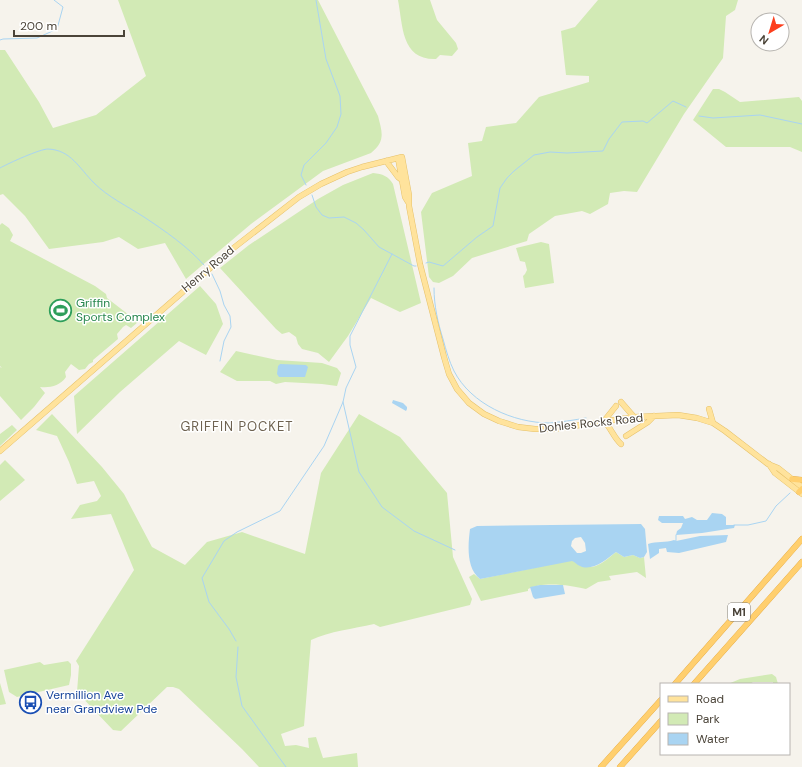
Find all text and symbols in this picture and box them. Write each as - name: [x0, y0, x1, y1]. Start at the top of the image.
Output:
- scale bar: [14, 12, 124, 38]
- north arrow: [750, 12, 790, 52]
- text: 200 m: [20, 18, 57, 34]
- text: N: [756, 32, 771, 48]
- street label: Henry Road: [178, 242, 238, 296]
- place label: Griffin Sports Complex: [76, 295, 165, 325]
- sports icon: Griffin Sports Complex: [48, 297, 74, 323]
- street label: Dohles Rocks Road: [538, 410, 644, 436]
- district label: GRIFFIN POCKET: [180, 418, 294, 435]
- road number: M1: [728, 603, 750, 621]
- legend: [660, 683, 790, 755]
- place label: Vermillion Ave near Grandview Pde: [46, 687, 158, 717]
- bus stop icon: Vermillion Ave near Grandview Pde: [18, 689, 44, 715]
- text: Road: [696, 691, 724, 707]
- text: Park: [696, 711, 720, 727]
- text: Water: [696, 731, 730, 747]

